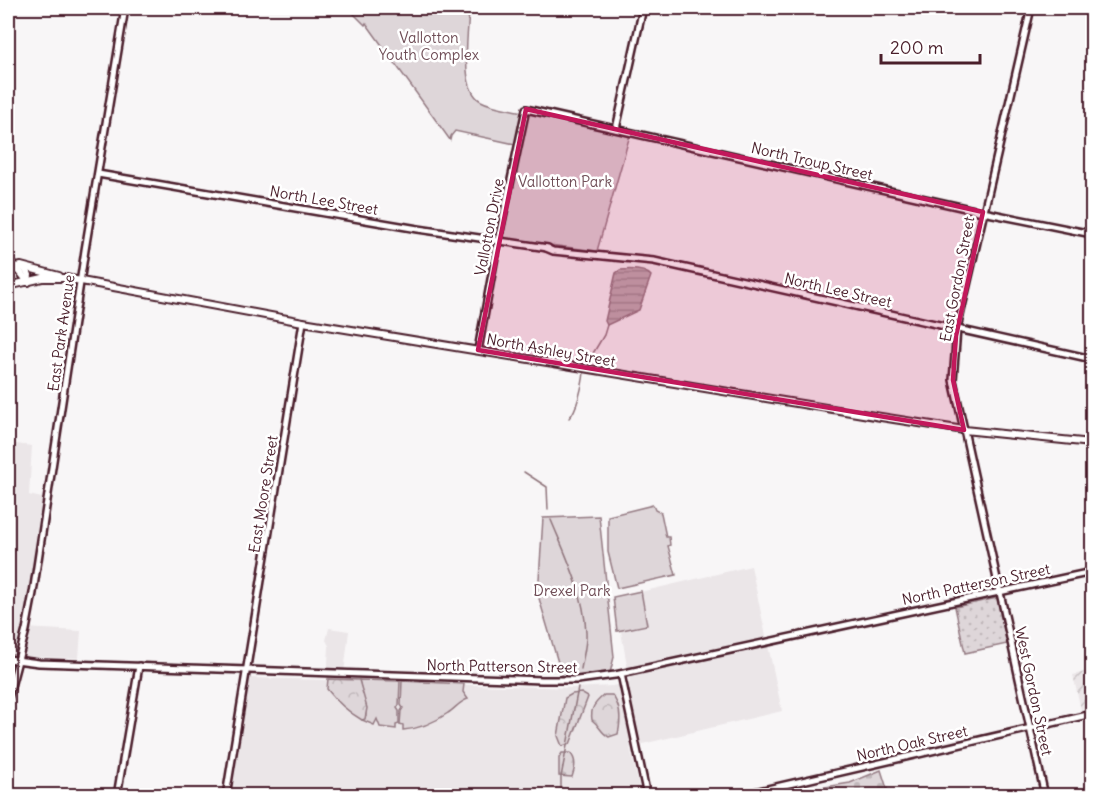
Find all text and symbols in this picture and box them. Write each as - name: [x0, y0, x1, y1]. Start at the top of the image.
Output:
- scale bar: [881, 27, 980, 65]
- park label: Vallotton Youth Complex: [379, 28, 480, 64]
- text: 200 m: [890, 36, 944, 59]
- street label: North Troup Street: [749, 138, 875, 184]
- park label: Vallotton Park: [518, 172, 612, 191]
- street label: Vallotton Drive: [470, 177, 508, 277]
- street label: North Lee Street: [268, 181, 380, 219]
- street label: East Gordon Street: [936, 215, 978, 343]
- street label: North Lee Street: [783, 268, 893, 312]
- street label: East Park Avenue: [43, 274, 79, 392]
- street label: North Ashley Street: [485, 329, 617, 371]
- street label: East Moore Street: [244, 434, 282, 554]
- street label: North Patterson Street: [900, 559, 1052, 609]
- park label: Drexel Park: [533, 581, 611, 600]
- street label: West Gordon Street: [1011, 625, 1057, 757]
- street label: North Patterson Street: [426, 655, 578, 677]
- street label: North Oak Street: [855, 721, 969, 765]

